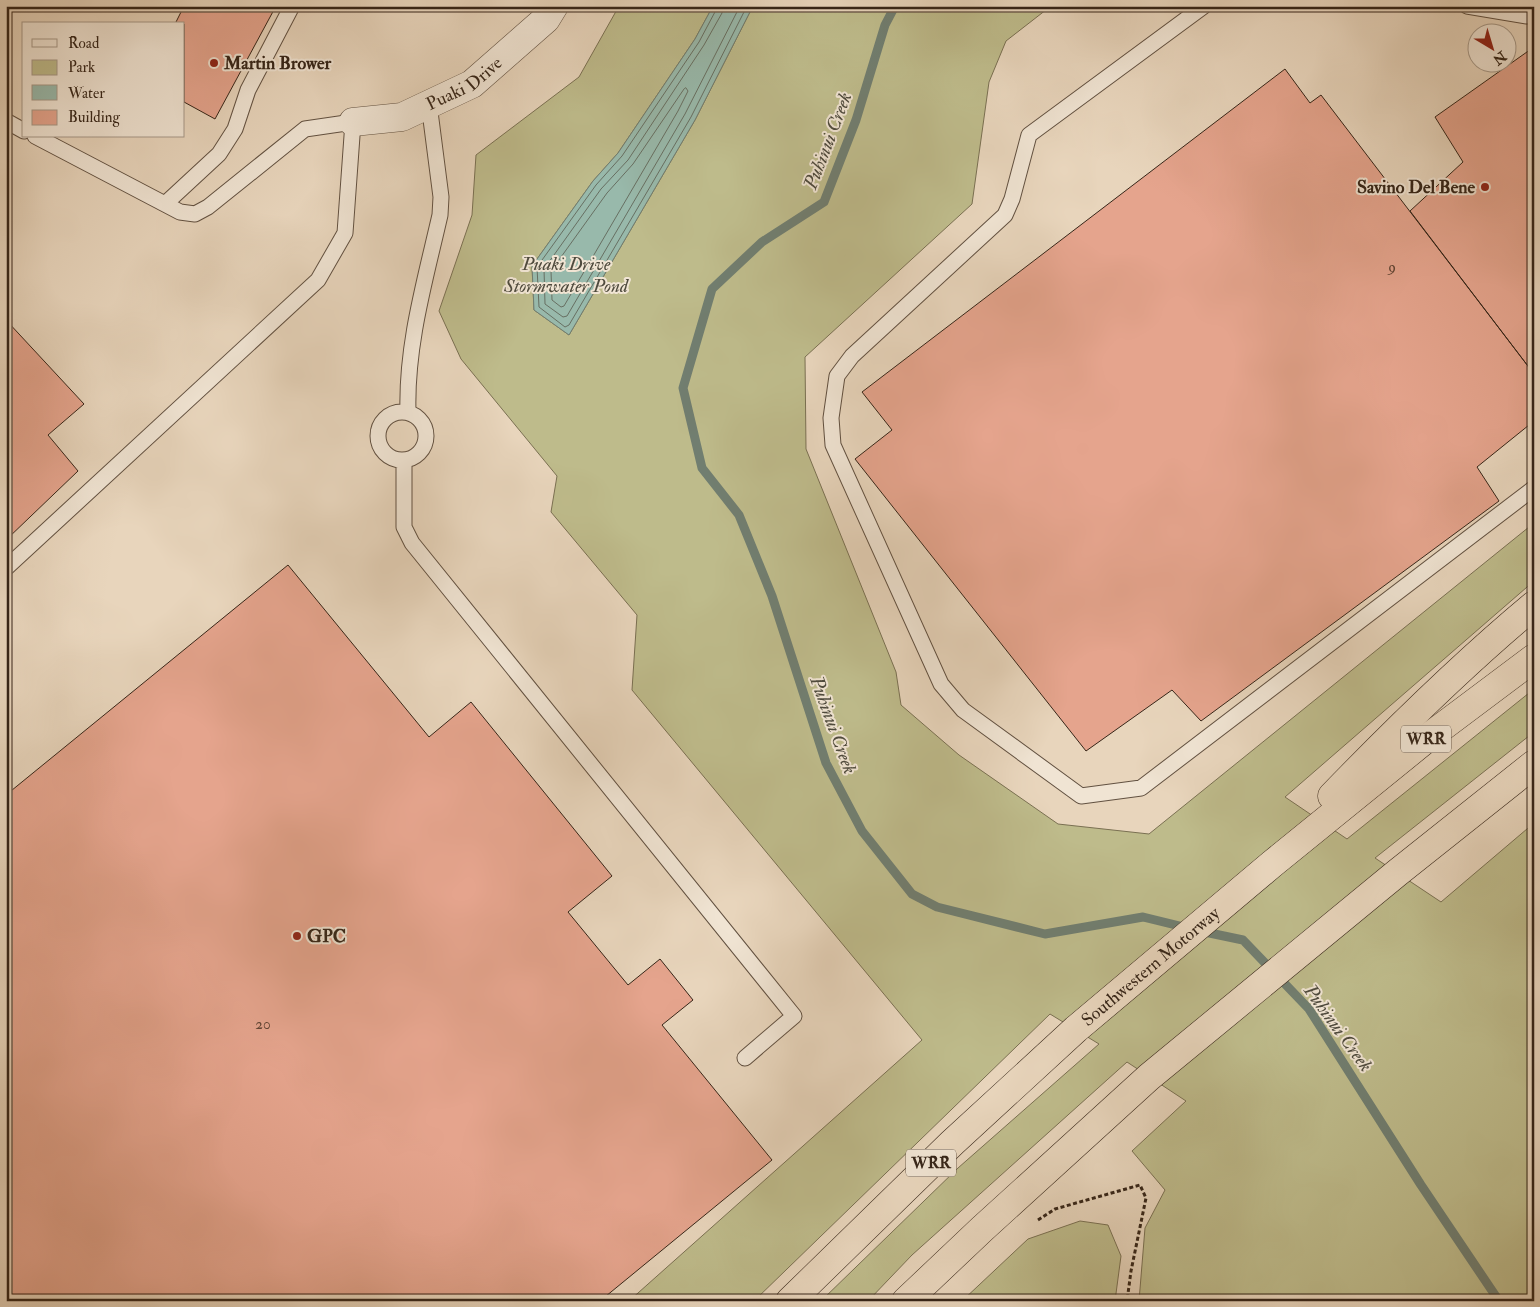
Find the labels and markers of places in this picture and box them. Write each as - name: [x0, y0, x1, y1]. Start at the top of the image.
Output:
- place label: Martin Brower: [223, 52, 332, 75]
- marker: Martin Brower: [208, 57, 220, 69]
- place label: Savino Del Bene: [1357, 176, 1475, 199]
- marker: Savino Del Bene: [1479, 181, 1491, 193]
- place label: GPC: [307, 925, 346, 948]
- marker: GPC: [291, 930, 303, 942]

